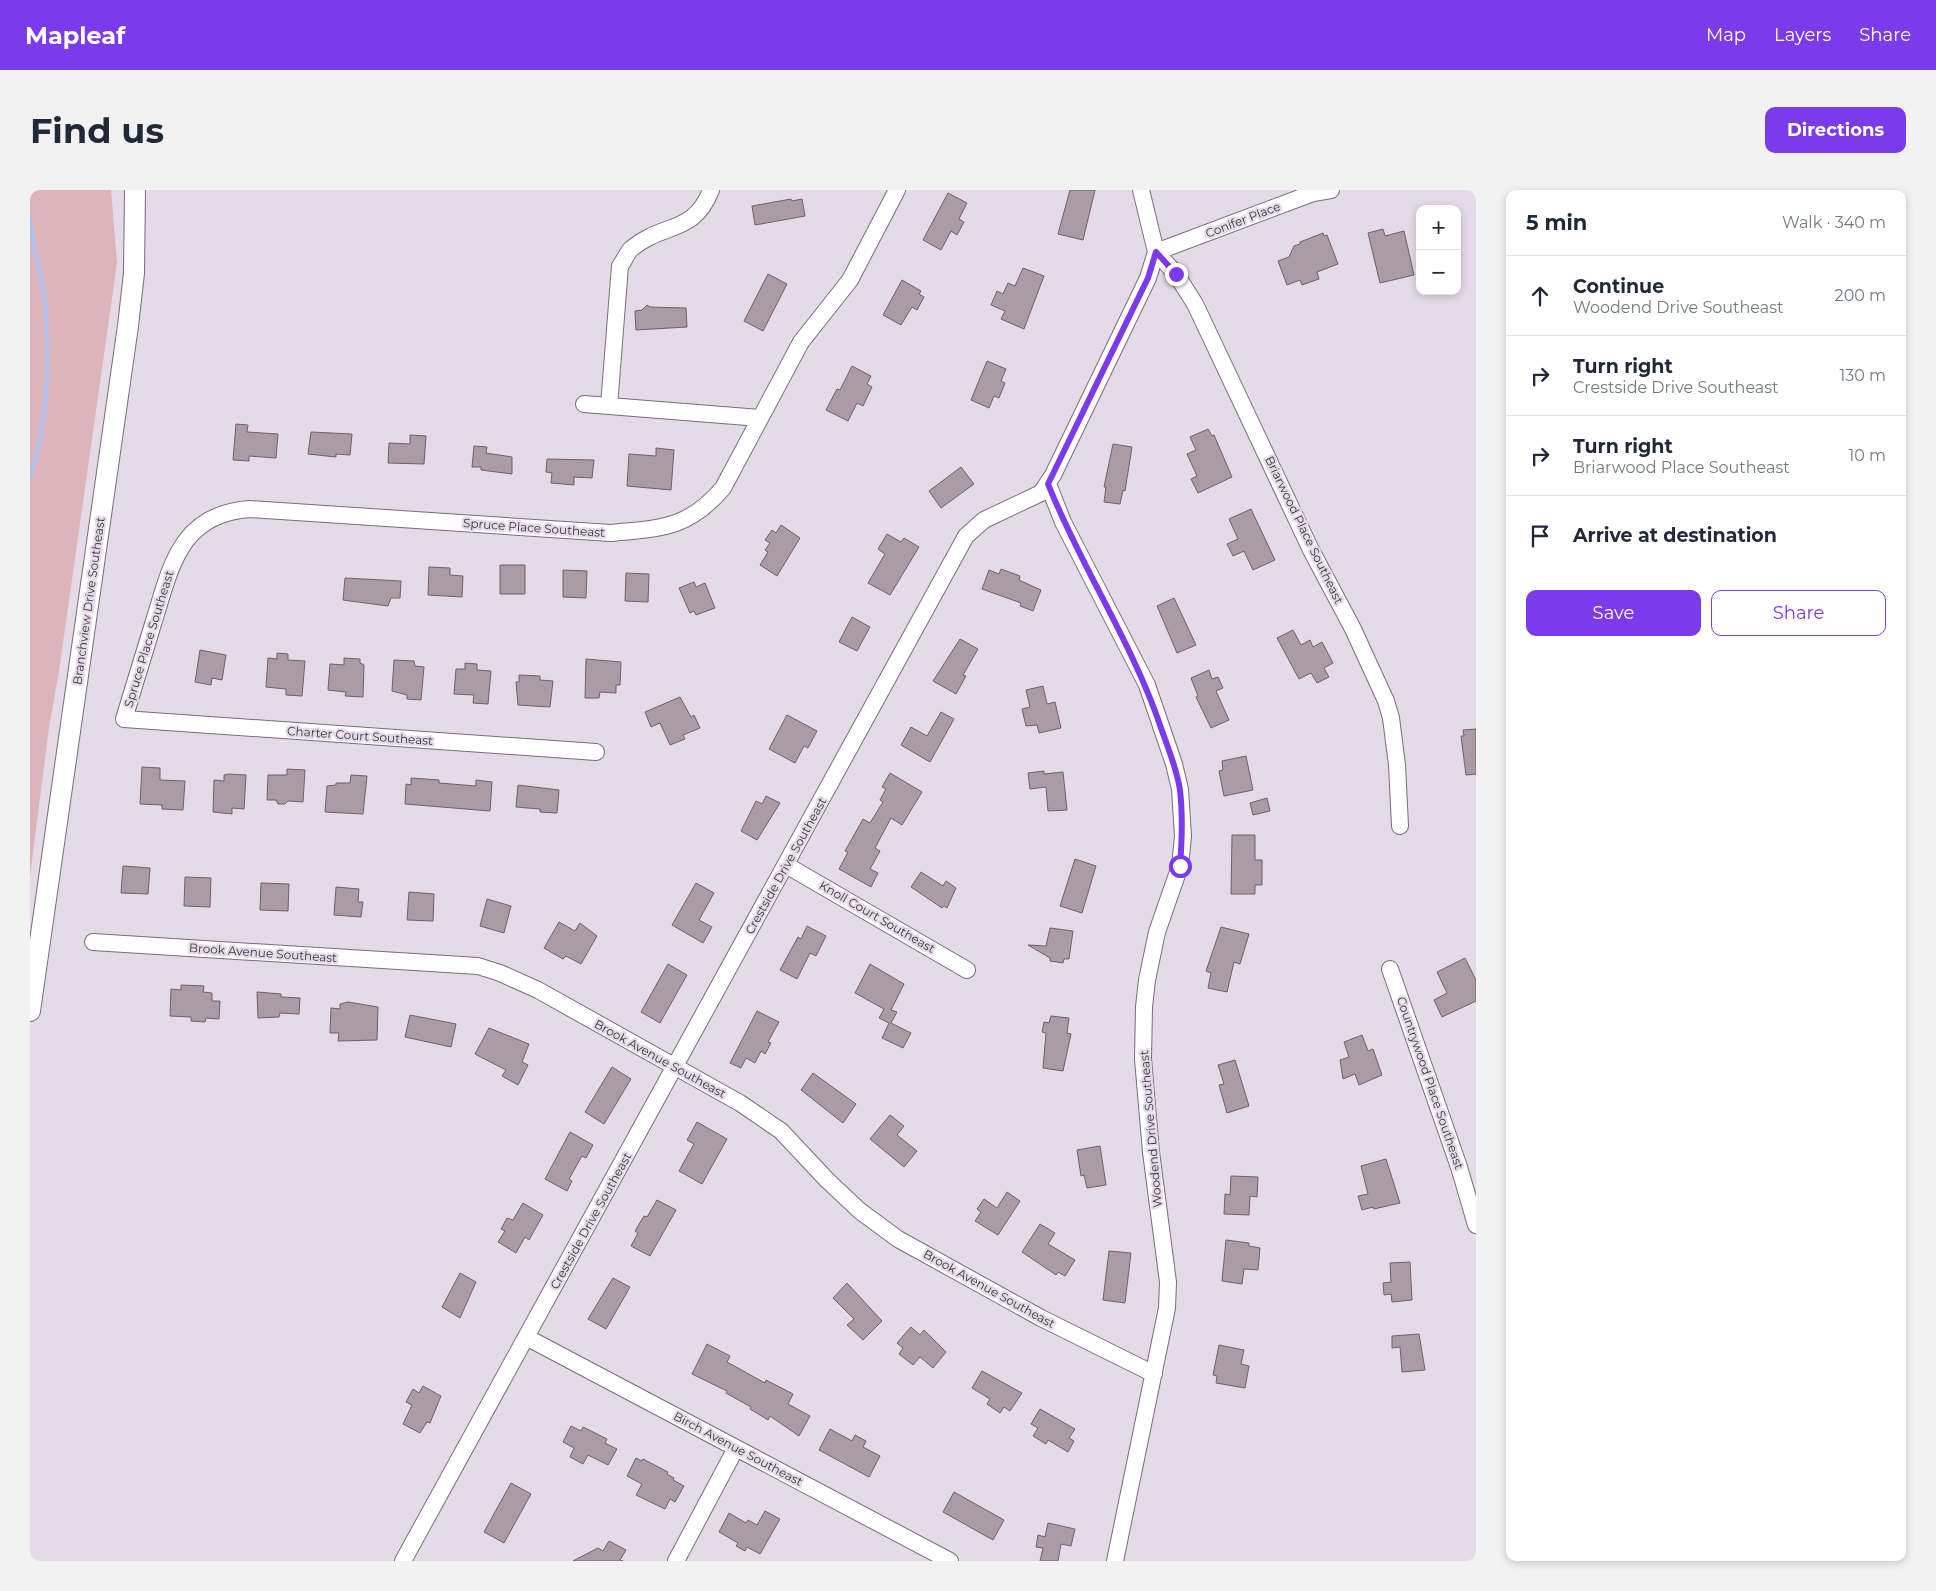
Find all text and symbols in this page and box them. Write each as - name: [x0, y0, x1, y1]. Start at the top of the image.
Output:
- text: Mapleaf: [25, 21, 125, 50]
- text: Map: [1706, 24, 1746, 46]
- text: Layers: [1774, 24, 1831, 46]
- text: Share: [1859, 24, 1911, 46]
- button: Directions: [1765, 107, 1906, 153]
- text: Find us: [30, 109, 164, 152]
- street label: Conifer Place: [1203, 198, 1282, 241]
- map controls: [1416, 205, 1461, 295]
- button: +: [1416, 205, 1461, 250]
- text: 5 min: [1526, 210, 1587, 235]
- text: Walk · 340 m: [1782, 213, 1886, 232]
- button: −: [1416, 250, 1461, 295]
- route end: [1165, 263, 1188, 286]
- text: Continue: [1573, 275, 1664, 298]
- icon: ahead: [1526, 282, 1554, 310]
- text: 200 m: [1835, 286, 1886, 305]
- text: Woodend Drive Southeast: [1573, 298, 1784, 317]
- text: Turn right: [1573, 355, 1673, 378]
- icon: right: [1526, 362, 1554, 390]
- text: 130 m: [1839, 366, 1886, 385]
- text: Crestside Drive Southeast: [1573, 378, 1779, 397]
- text: Turn right: [1573, 435, 1673, 458]
- icon: right: [1526, 442, 1554, 470]
- text: 10 m: [1848, 446, 1886, 465]
- street label: Briarwood Place Southeast: [1262, 453, 1347, 606]
- text: Briarwood Place Southeast: [1573, 458, 1790, 477]
- street label: Spruce Place Southeast: [463, 515, 606, 540]
- street label: Branchview Drive Southeast: [69, 516, 108, 686]
- icon: arrive: [1526, 522, 1554, 550]
- text: Arrive at destination: [1573, 524, 1777, 547]
- street label: Spruce Place Southeast: [121, 569, 177, 709]
- button: Save: [1526, 590, 1701, 636]
- button: Share: [1711, 590, 1886, 636]
- street label: Charter Court Southeast: [287, 723, 434, 748]
- street label: Crestside Drive Southeast: [742, 795, 830, 937]
- route start: [1169, 855, 1192, 878]
- street label: Knoll Court Southeast: [817, 877, 938, 956]
- street label: Brook Avenue Southeast: [189, 940, 338, 965]
- street label: Countrywood Place Southeast: [1394, 995, 1467, 1171]
- street label: Brook Avenue Southeast: [592, 1016, 729, 1101]
- street label: Woodend Drive Southeast: [1136, 1050, 1165, 1208]
- street label: Crestside Drive Southeast: [547, 1150, 635, 1292]
- street label: Brook Avenue Southeast: [921, 1246, 1058, 1331]
- street label: Birch Avenue Southeast: [671, 1408, 805, 1489]

